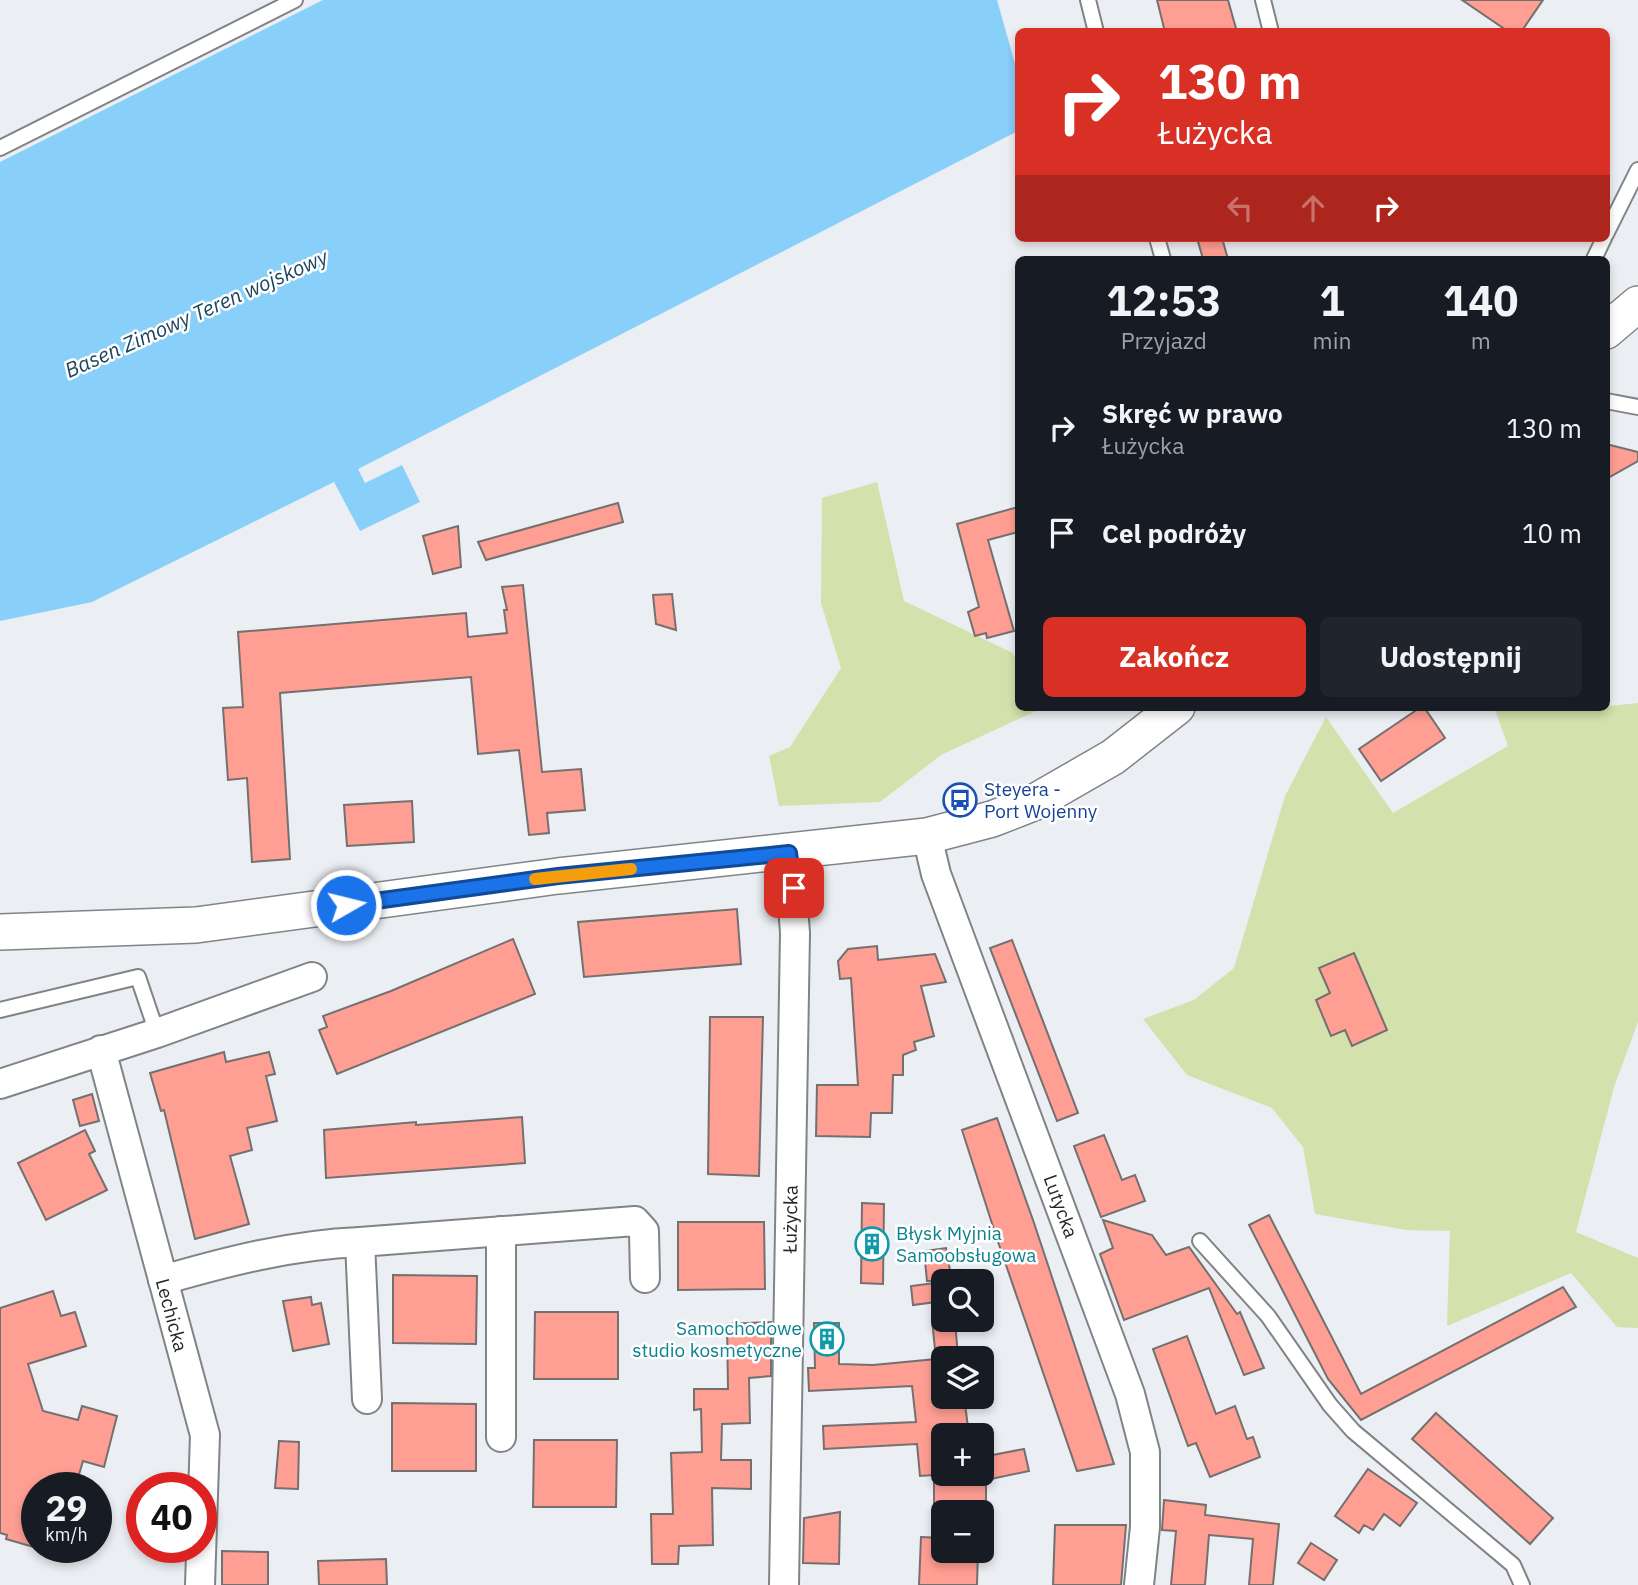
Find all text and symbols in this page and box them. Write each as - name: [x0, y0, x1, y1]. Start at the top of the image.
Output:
- text: 130 m: [1158, 49, 1302, 112]
- icon: right: [1043, 56, 1134, 147]
- text: Łużycka: [1158, 111, 1273, 153]
- icon: left: [1221, 189, 1259, 227]
- icon: ahead: [1294, 189, 1332, 227]
- icon: right: [1367, 189, 1405, 227]
- water label: Basen Zimowy Teren wojskowy: [60, 242, 333, 384]
- text: 12:53: [1106, 273, 1221, 328]
- text: 1: [1319, 273, 1345, 328]
- text: 140: [1443, 273, 1519, 328]
- text: Przyjazd: [1121, 325, 1207, 355]
- text: min: [1313, 325, 1351, 355]
- text: m: [1471, 325, 1491, 355]
- text: Skręć w prawo: [1102, 396, 1283, 430]
- icon: right: [1043, 409, 1081, 447]
- text: 130 m: [1506, 411, 1582, 445]
- text: Łużycka: [1102, 430, 1184, 460]
- icon: arrive: [1043, 514, 1081, 552]
- text: Cel podróży: [1102, 516, 1246, 550]
- text: 10 m: [1522, 516, 1582, 550]
- button: Zakończ: [1043, 617, 1306, 697]
- button: Udostępnij: [1320, 617, 1582, 697]
- place label: Steyera - Port Wojenny: [984, 777, 1098, 823]
- bus stop icon: Steyera - Port Wojenny: [941, 781, 979, 819]
- pin: [764, 858, 824, 918]
- position arrow: [309, 868, 383, 942]
- icon: arrive: [775, 869, 813, 907]
- street label: Lutycka: [1038, 1171, 1084, 1241]
- street label: Łużycka: [777, 1185, 803, 1254]
- place label: Błysk Myjnia Samoobsługowa: [896, 1221, 1036, 1267]
- building icon: Błysk Myjnia Samoobsługowa: [853, 1225, 891, 1263]
- map controls: [931, 1269, 994, 1563]
- button: search: [931, 1269, 994, 1332]
- street label: Lechicka: [151, 1276, 193, 1354]
- place label: Samochodowe studio kosmetyczne: [632, 1316, 802, 1362]
- building icon: Samochodowe studio kosmetyczne: [808, 1320, 846, 1358]
- button: layers: [931, 1346, 994, 1409]
- button: +: [931, 1423, 994, 1486]
- speed limit sign: 40: [126, 1472, 217, 1563]
- text: 29: [45, 1485, 88, 1531]
- button: −: [931, 1500, 994, 1563]
- text: km/h: [45, 1523, 88, 1546]

